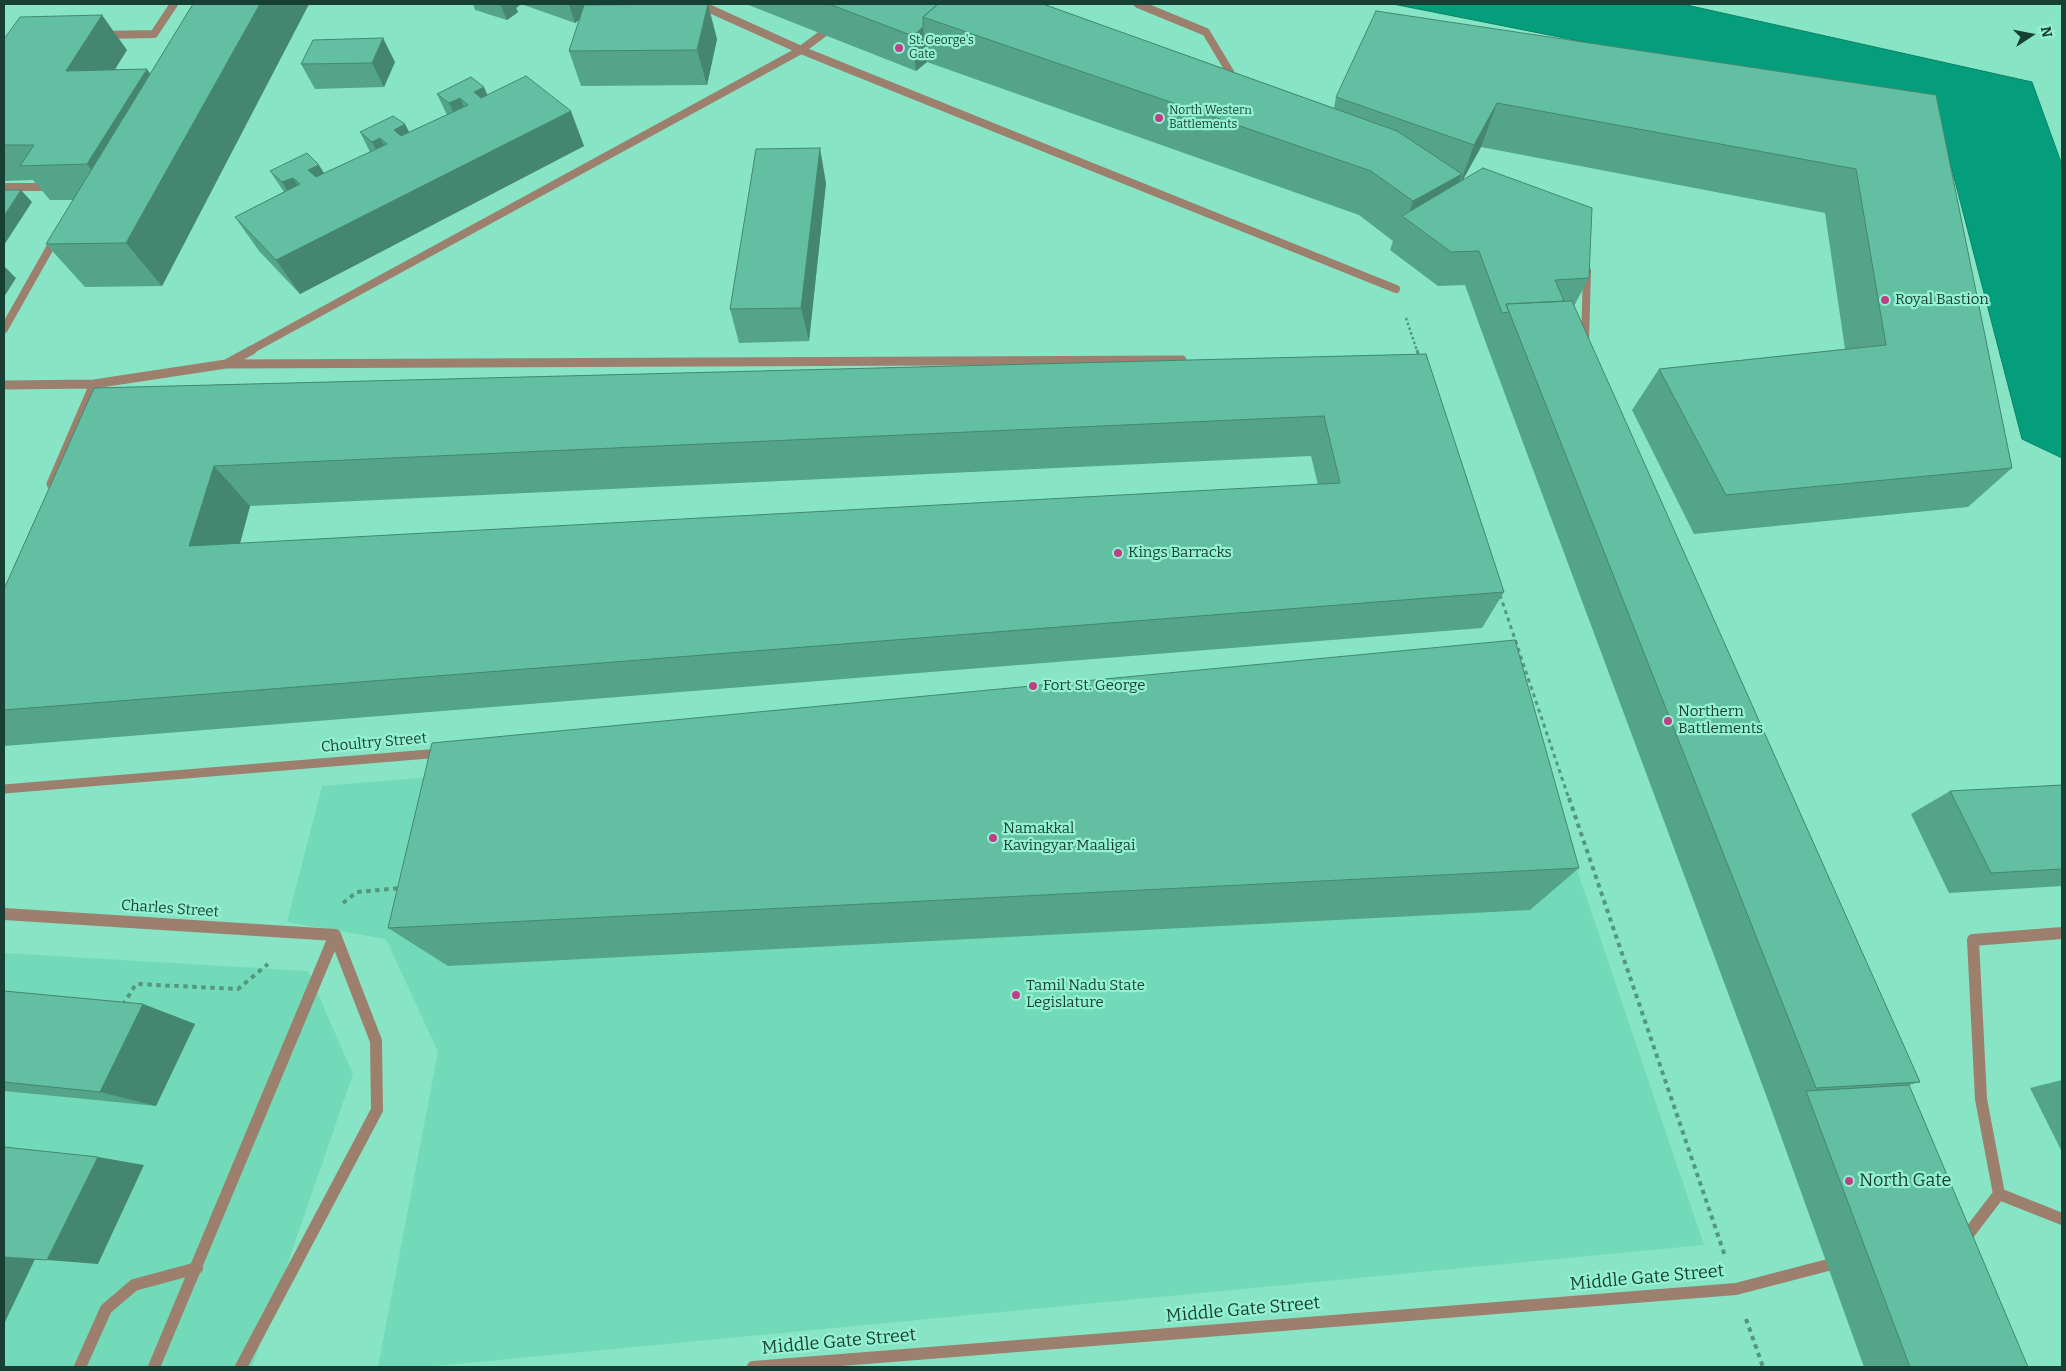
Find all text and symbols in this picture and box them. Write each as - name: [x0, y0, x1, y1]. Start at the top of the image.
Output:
- north arrow: [2006, 10, 2056, 60]
- text: N: [2037, 25, 2056, 39]
- place label: St. George's Gate: [909, 34, 974, 62]
- marker: St. George's Gate: [893, 42, 905, 54]
- place label: North Western Battlements: [1169, 104, 1252, 132]
- marker: North Western Battlements: [1153, 112, 1165, 124]
- place label: Royal Bastion: [1895, 291, 1989, 309]
- marker: Royal Bastion: [1879, 294, 1891, 306]
- place label: Kings Barracks: [1128, 544, 1232, 562]
- marker: Kings Barracks: [1112, 547, 1124, 559]
- place label: Fort St. George: [1043, 677, 1145, 695]
- marker: Fort St. George: [1027, 680, 1039, 692]
- place label: Northern Battlements: [1678, 703, 1763, 738]
- marker: Northern Battlements: [1662, 715, 1674, 727]
- street label: Choultry Street: [320, 729, 428, 757]
- place label: Namakkal Kavingyar Maaligai: [1003, 820, 1135, 855]
- marker: Namakkal Kavingyar Maaligai: [987, 832, 999, 844]
- street label: Charles Street: [120, 897, 220, 921]
- place label: Tamil Nadu State Legislature: [1026, 977, 1145, 1012]
- marker: Tamil Nadu State Legislature: [1010, 989, 1022, 1001]
- place label: North Gate: [1859, 1170, 1951, 1192]
- marker: North Gate: [1843, 1175, 1855, 1187]
- street label: Middle Gate Street: [1569, 1260, 1725, 1296]
- street label: Middle Gate Street: [1165, 1292, 1321, 1328]
- street label: Middle Gate Street: [761, 1324, 917, 1360]

